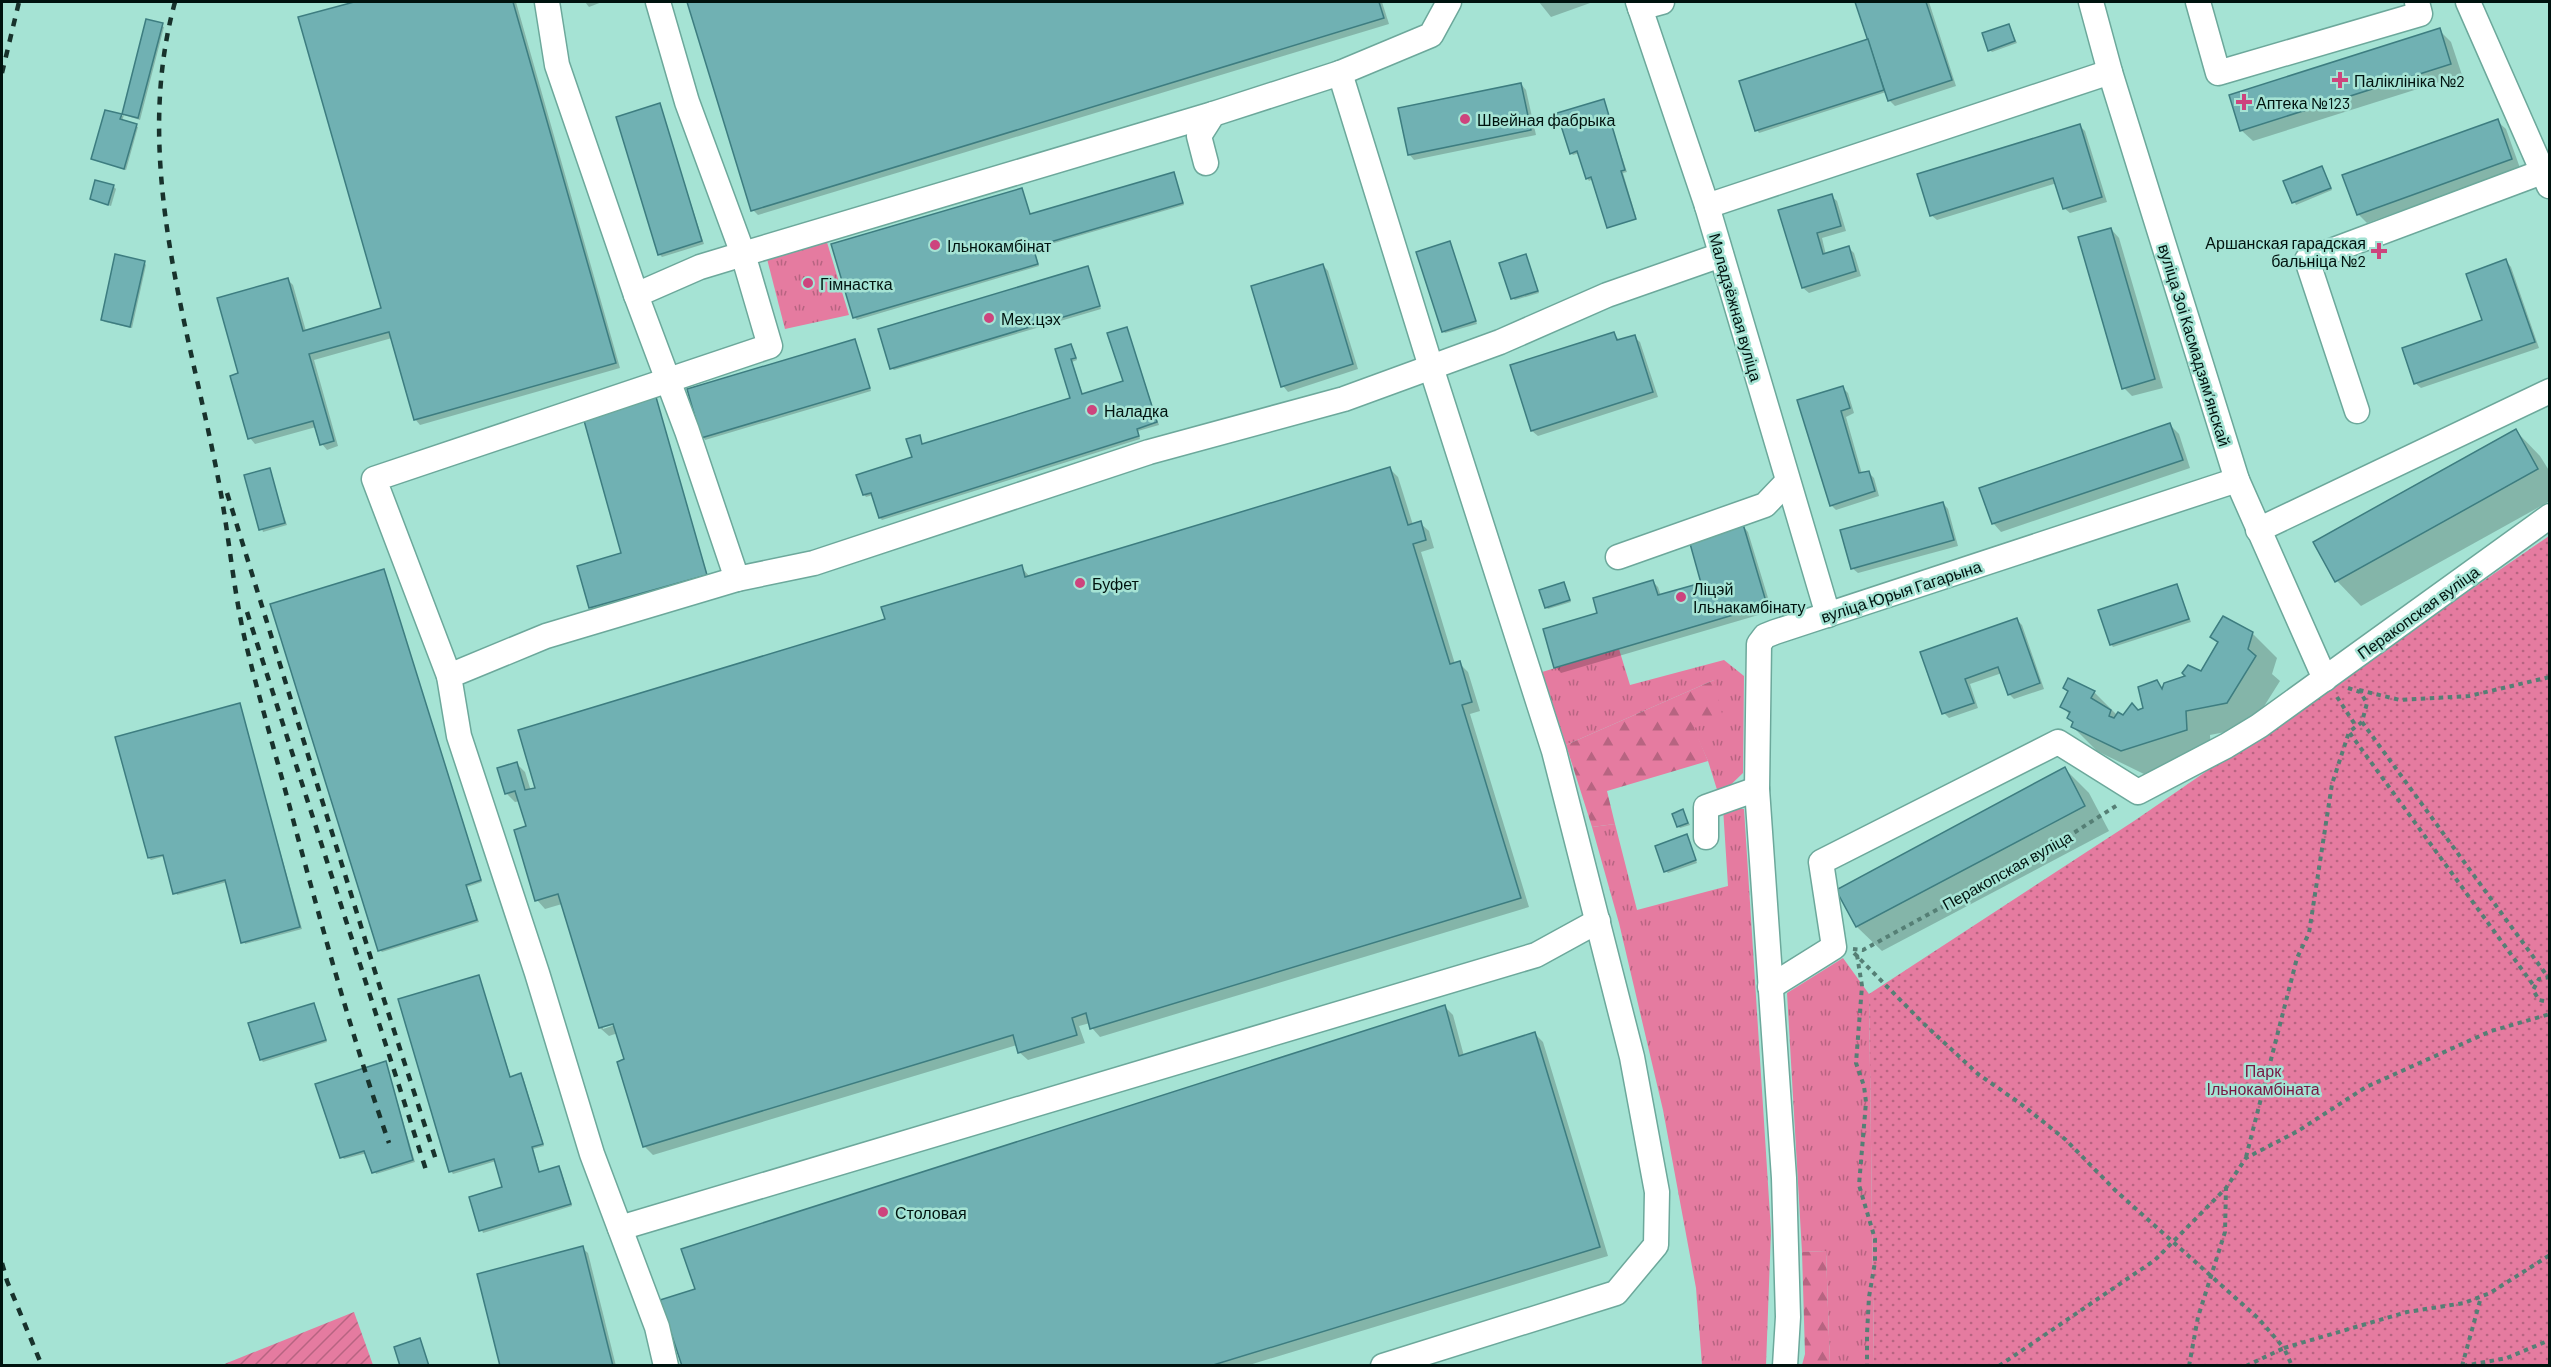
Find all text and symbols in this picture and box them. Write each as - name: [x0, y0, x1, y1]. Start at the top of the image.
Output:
- marker: Паліклініка №2: [2331, 71, 2349, 89]
- place label: Паліклініка №2: [2354, 71, 2465, 90]
- place label: Аптека №123: [2256, 93, 2350, 112]
- marker: Аптека №123: [2237, 95, 2251, 109]
- place label: Швейная фабрыка: [1477, 110, 1615, 129]
- marker: Швейная фабрыка: [1458, 112, 1472, 126]
- street label: Маладзёжная вуліца: [1706, 231, 1766, 383]
- place label: Аршанская гарадская бальніца №2: [2205, 233, 2366, 270]
- place label: Ільнокамбінат: [947, 236, 1052, 255]
- marker: Ільнокамбінат: [928, 238, 942, 252]
- street label: вуліца Зоі Касмадзямʼянскай: [2155, 241, 2235, 449]
- marker: Аршанская гарадская бальніца №2: [2370, 242, 2388, 260]
- place label: Гімнастка: [820, 274, 893, 293]
- marker: Гімнастка: [801, 276, 815, 290]
- place label: Мех.цэх: [1001, 309, 1061, 328]
- marker: Мех.цэх: [982, 311, 996, 325]
- place label: Наладка: [1104, 401, 1168, 420]
- marker: Наладка: [1085, 403, 1099, 417]
- street label: вуліца Юрыя Гагарына: [1818, 556, 1984, 626]
- street label: Перакопская вуліца: [2353, 561, 2483, 663]
- place label: Буфет: [1092, 574, 1140, 593]
- marker: Буфет: [1073, 576, 1087, 590]
- place label: Ліцэй Ільнакамбінату: [1693, 579, 1806, 616]
- marker: Ліцэй Ільнакамбінату: [1674, 590, 1688, 604]
- street label: Перакопская вуліца: [1939, 826, 2075, 914]
- park label: Парк Ільнокамбіната: [2206, 1061, 2320, 1098]
- place label: Столовая: [895, 1203, 967, 1222]
- marker: Столовая: [876, 1205, 890, 1219]

